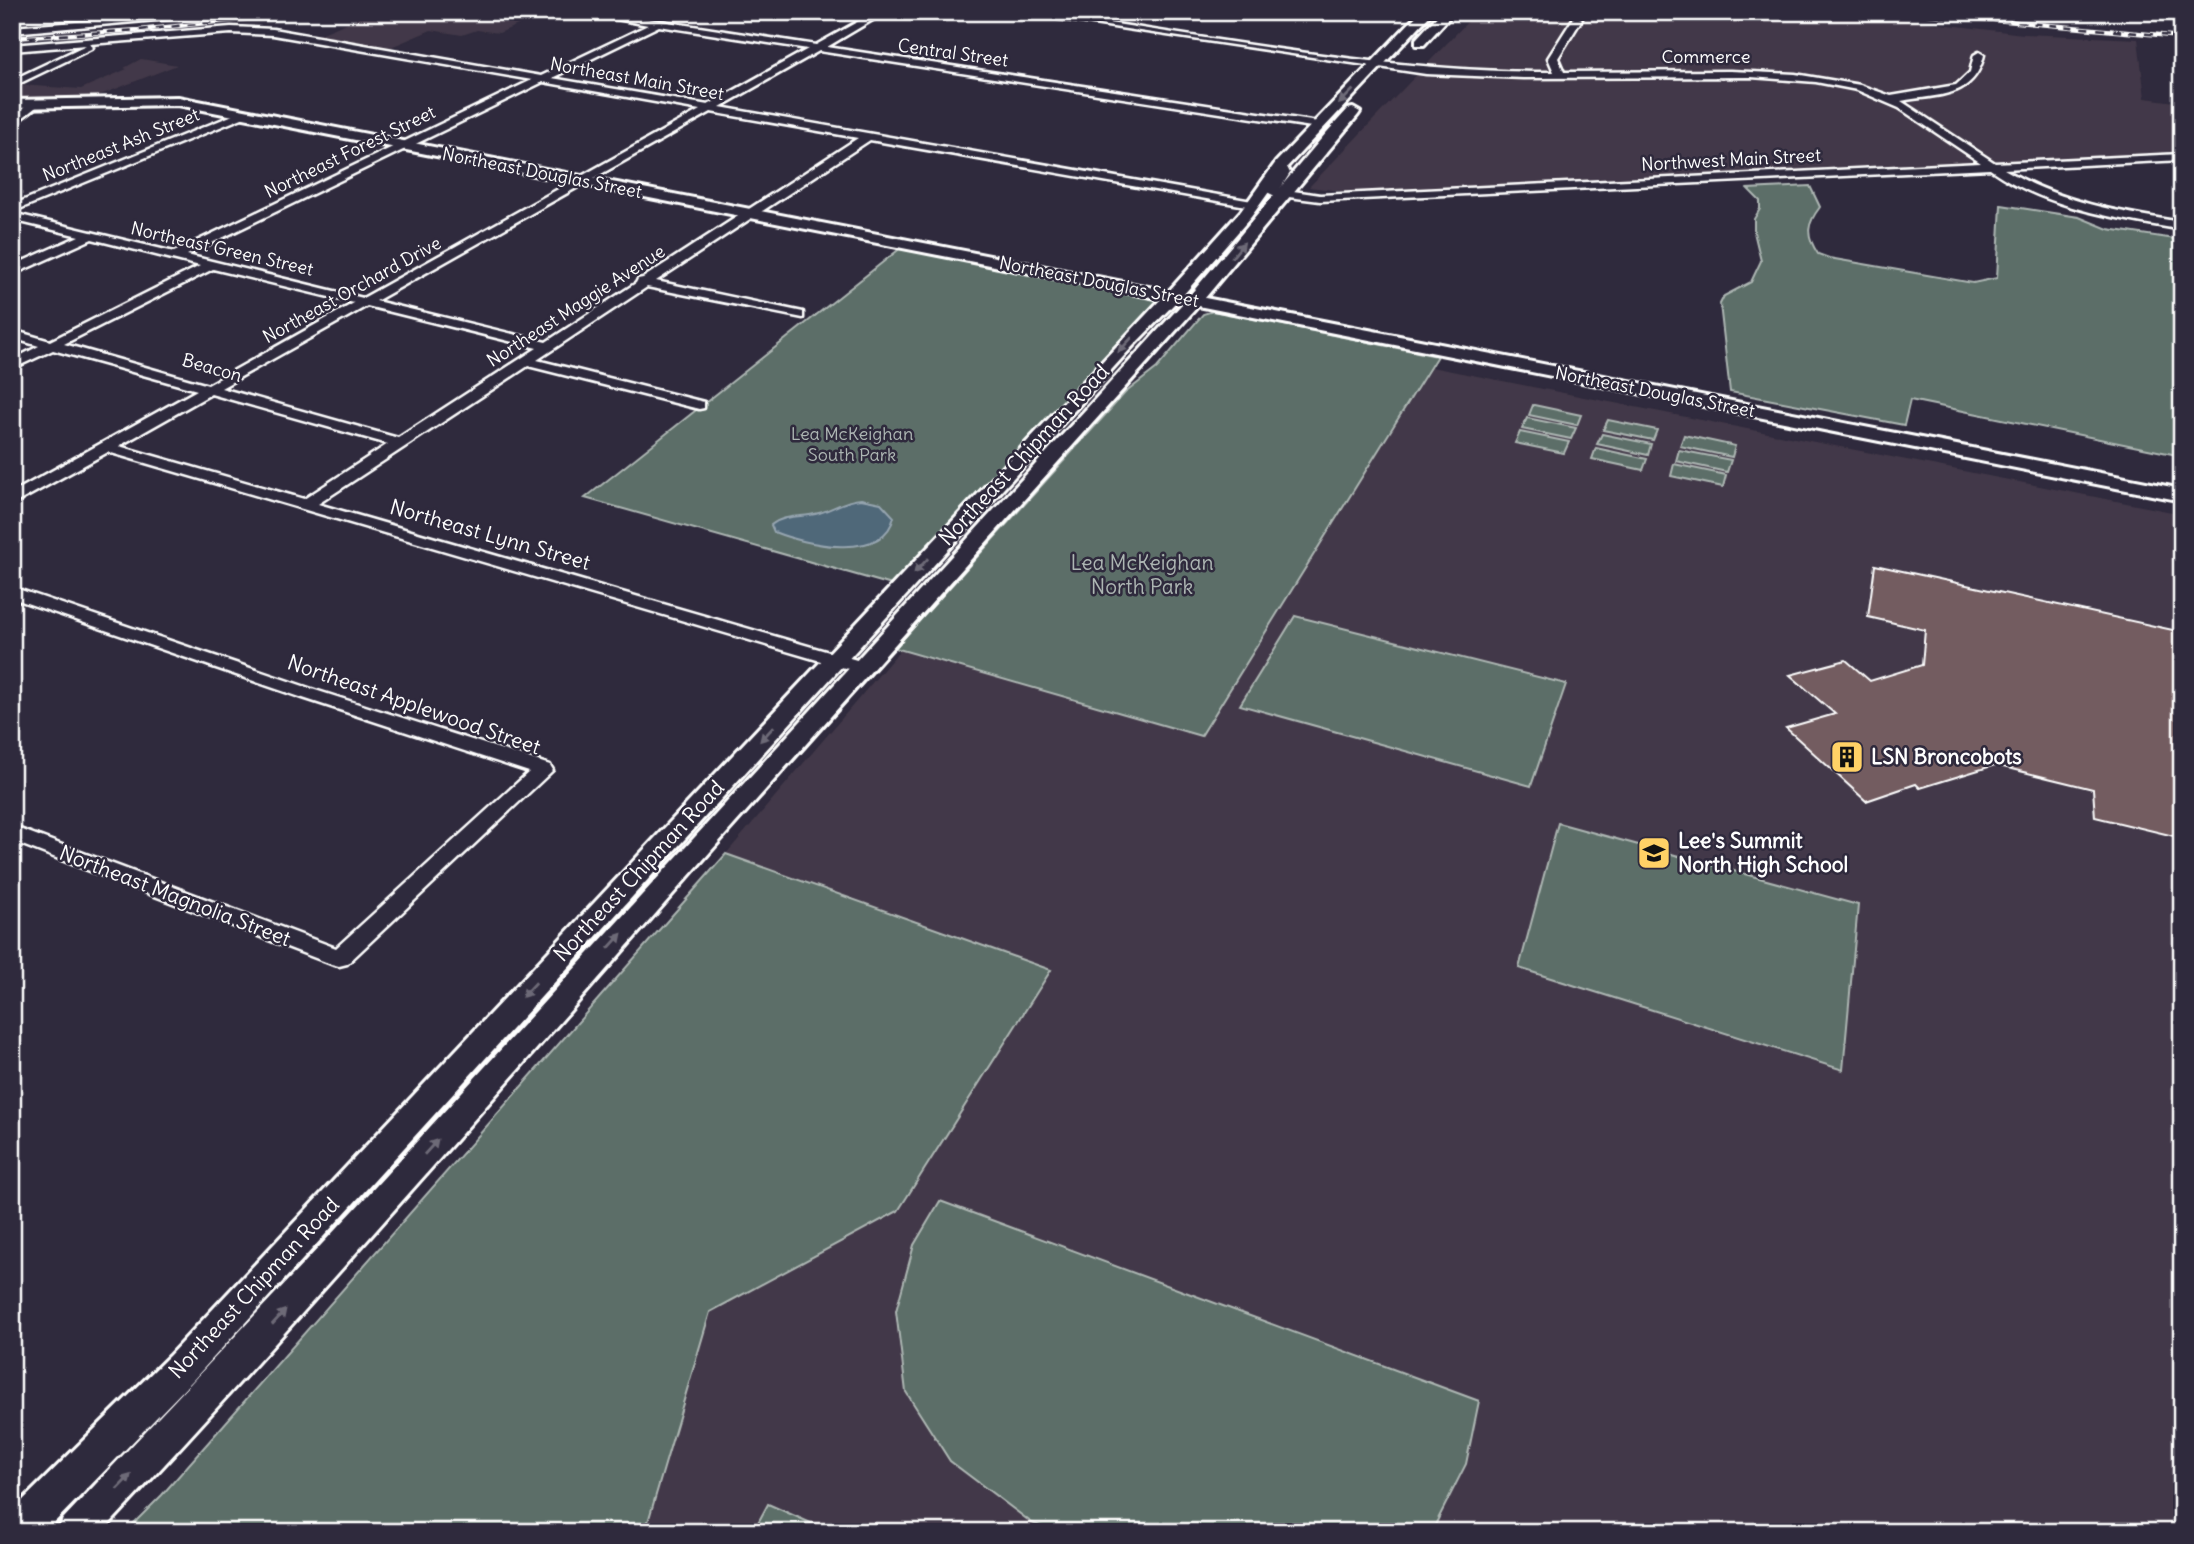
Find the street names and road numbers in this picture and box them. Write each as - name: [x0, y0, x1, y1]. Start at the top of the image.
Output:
- street label: Central Street: [896, 33, 1010, 72]
- street label: Commerce: [1662, 45, 1750, 68]
- street label: Northeast Main Street: [548, 52, 726, 105]
- street label: Northeast Forest Street: [261, 100, 439, 203]
- street label: Northeast Ash Street: [39, 103, 203, 187]
- street label: Northeast Douglas Street: [440, 142, 644, 203]
- street label: Northwest Main Street: [1641, 143, 1821, 176]
- street label: Northeast Green Street: [129, 216, 316, 281]
- street label: Northeast Orchard Drive: [259, 231, 445, 348]
- street label: Northeast Maggie Avenue: [482, 239, 669, 372]
- street label: Northeast Douglas Street: [997, 251, 1201, 312]
- street label: Beacon: [180, 348, 245, 387]
- street label: Northeast Chipman Road: [933, 358, 1115, 551]
- street label: Northeast Douglas Street: [1553, 361, 1757, 422]
- street label: Northeast Lynn Street: [387, 493, 593, 576]
- street label: Northeast Applewood Street: [284, 648, 544, 761]
- street label: Northeast Chipman Road: [548, 774, 730, 967]
- street label: Northeast Magnolia Street: [56, 839, 295, 952]
- street label: Northeast Chipman Road: [163, 1191, 345, 1384]

